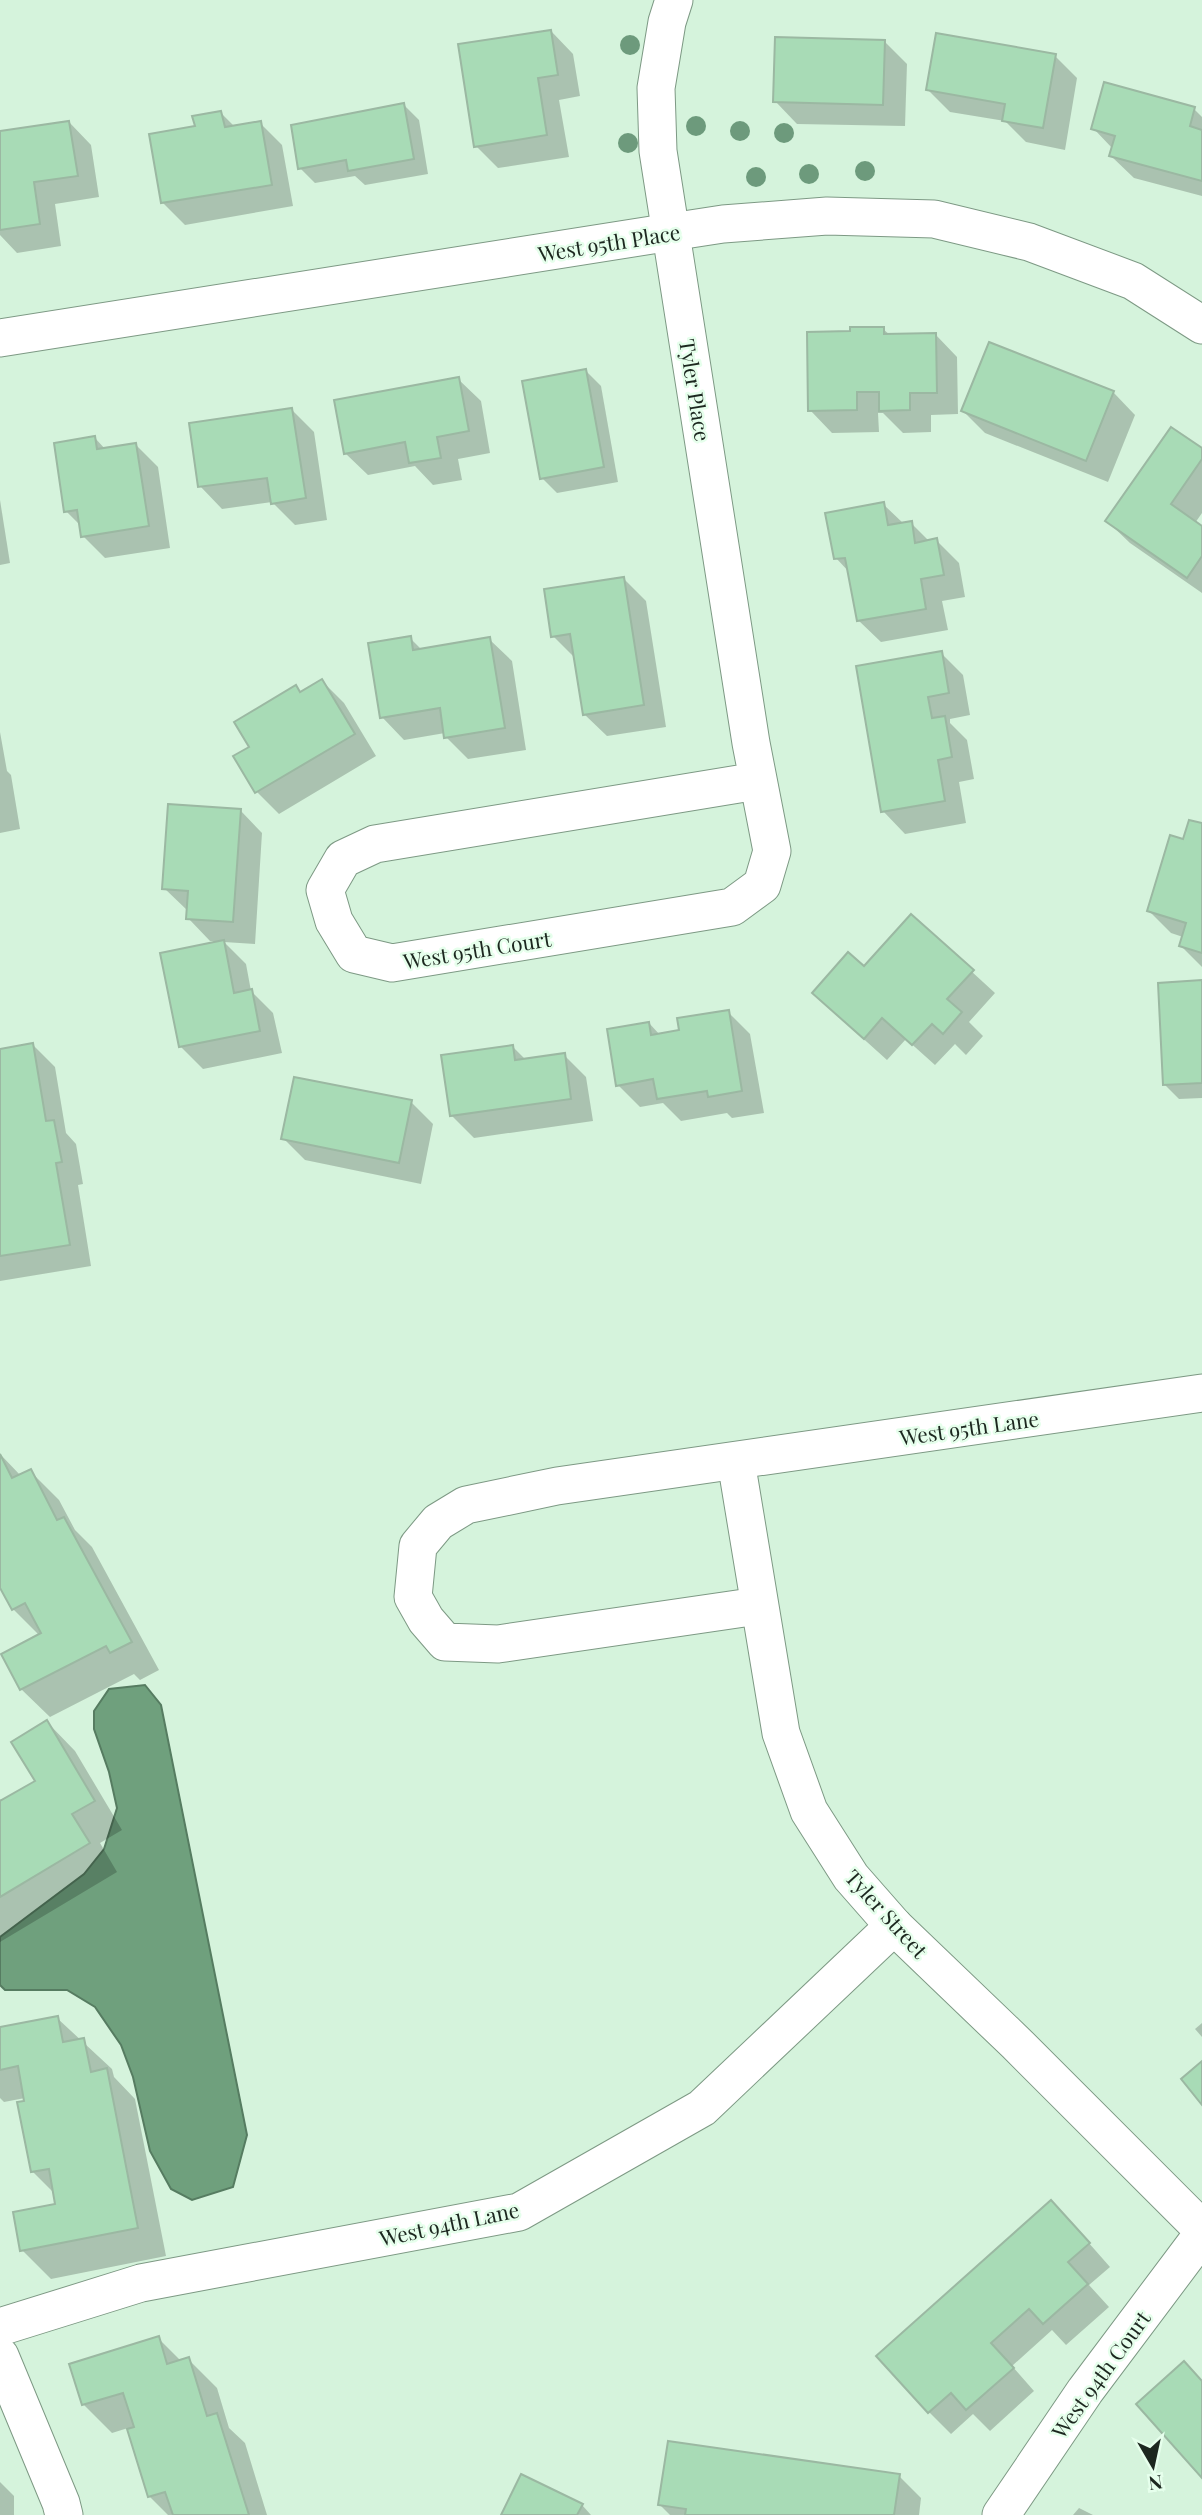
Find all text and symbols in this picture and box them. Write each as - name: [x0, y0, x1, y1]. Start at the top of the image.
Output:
- street label: West 95th Place: [535, 217, 682, 267]
- street label: Tyler Place: [674, 337, 718, 443]
- street label: West 95th Court: [400, 923, 553, 975]
- street label: West 95th Lane: [897, 1403, 1040, 1451]
- street label: Tyler Street: [840, 1863, 935, 1964]
- street label: West 94th Lane: [376, 2195, 521, 2252]
- street label: West 94th Court: [1044, 2304, 1156, 2444]
- north arrow: [1118, 2431, 1188, 2501]
- text: N: [1147, 2470, 1165, 2498]

